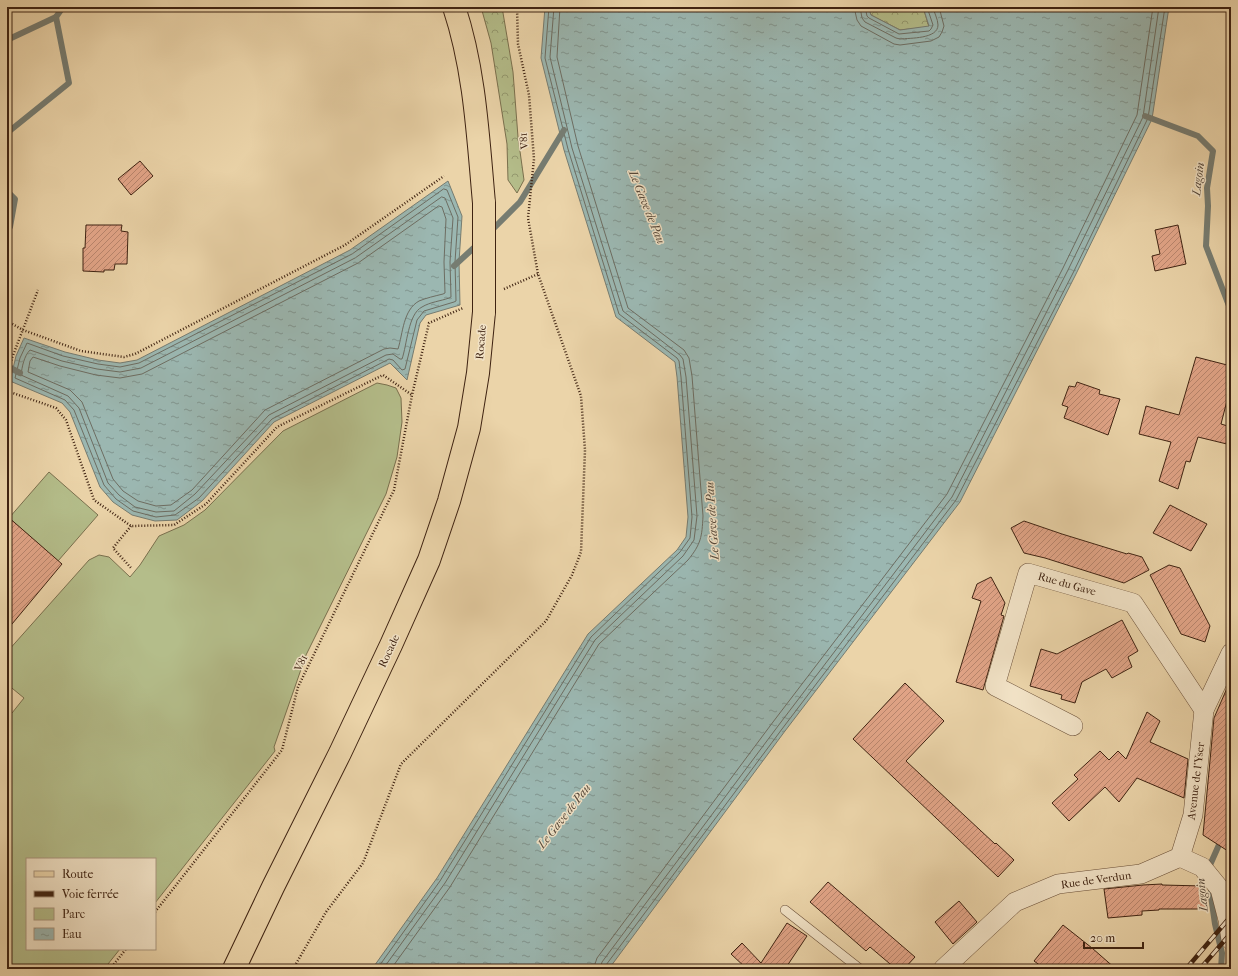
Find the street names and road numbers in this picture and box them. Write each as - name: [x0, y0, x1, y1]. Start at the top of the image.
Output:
- street label: V81: [517, 132, 531, 151]
- street label: Rocade: [473, 324, 489, 360]
- street label: Rue du Gave: [1036, 570, 1098, 599]
- street label: Rocade: [376, 632, 402, 670]
- street label: V81: [291, 653, 311, 674]
- street label: Avenue de l'Yser: [1185, 741, 1207, 822]
- street label: Rue de Verdun: [1060, 869, 1132, 891]

